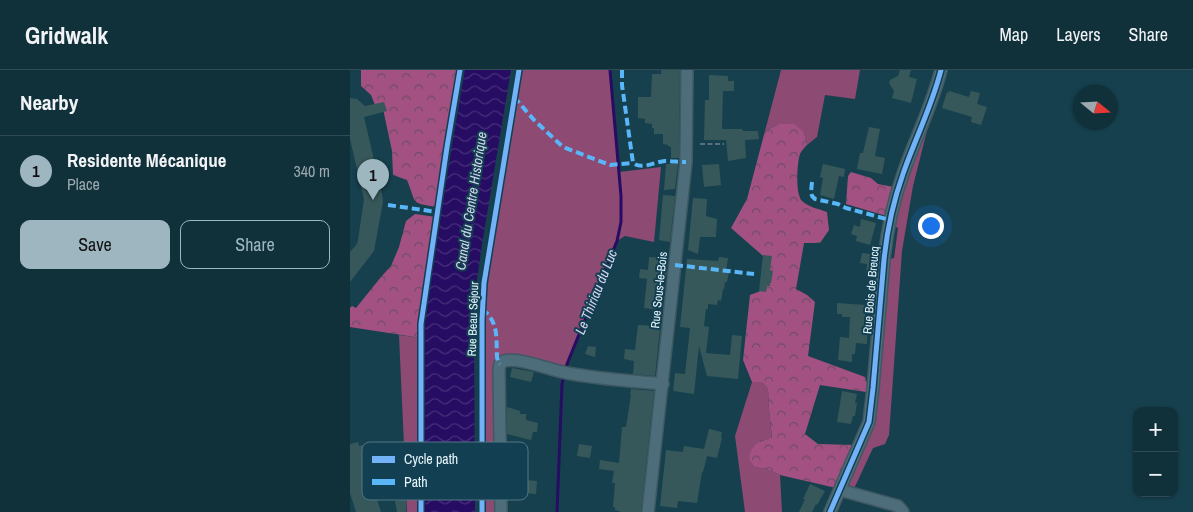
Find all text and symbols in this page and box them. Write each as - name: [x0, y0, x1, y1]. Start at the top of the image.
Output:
- text: Gridwalk: [25, 19, 108, 51]
- text: Map: [1000, 22, 1028, 47]
- text: Layers: [1056, 22, 1101, 47]
- text: Share: [1129, 22, 1168, 47]
- north arrow: [1073, 85, 1118, 130]
- text: Nearby: [20, 88, 78, 117]
- water label: Canal du Centre Historique: [451, 131, 491, 271]
- text: Residente Mécanique: [67, 147, 226, 173]
- pin: 1: [357, 159, 389, 200]
- text: 1: [32, 160, 40, 182]
- text: 340 m: [294, 160, 330, 182]
- text: Place: [67, 173, 100, 195]
- your location: [918, 213, 944, 239]
- button: Save: [20, 220, 170, 269]
- button: Share: [180, 220, 330, 269]
- street label: Rue Bois de Breucq: [859, 245, 883, 335]
- water label: Le Thiriau du Luc: [571, 247, 621, 337]
- street label: Rue Sous-le-Bois: [647, 251, 671, 329]
- street label: Rue Beau Séjour: [464, 281, 482, 357]
- map controls: [1133, 407, 1178, 497]
- button: +: [1133, 407, 1178, 452]
- legend: [362, 442, 528, 500]
- text: Cycle path: [404, 450, 458, 468]
- button: −: [1133, 452, 1178, 497]
- text: Path: [404, 473, 428, 491]

